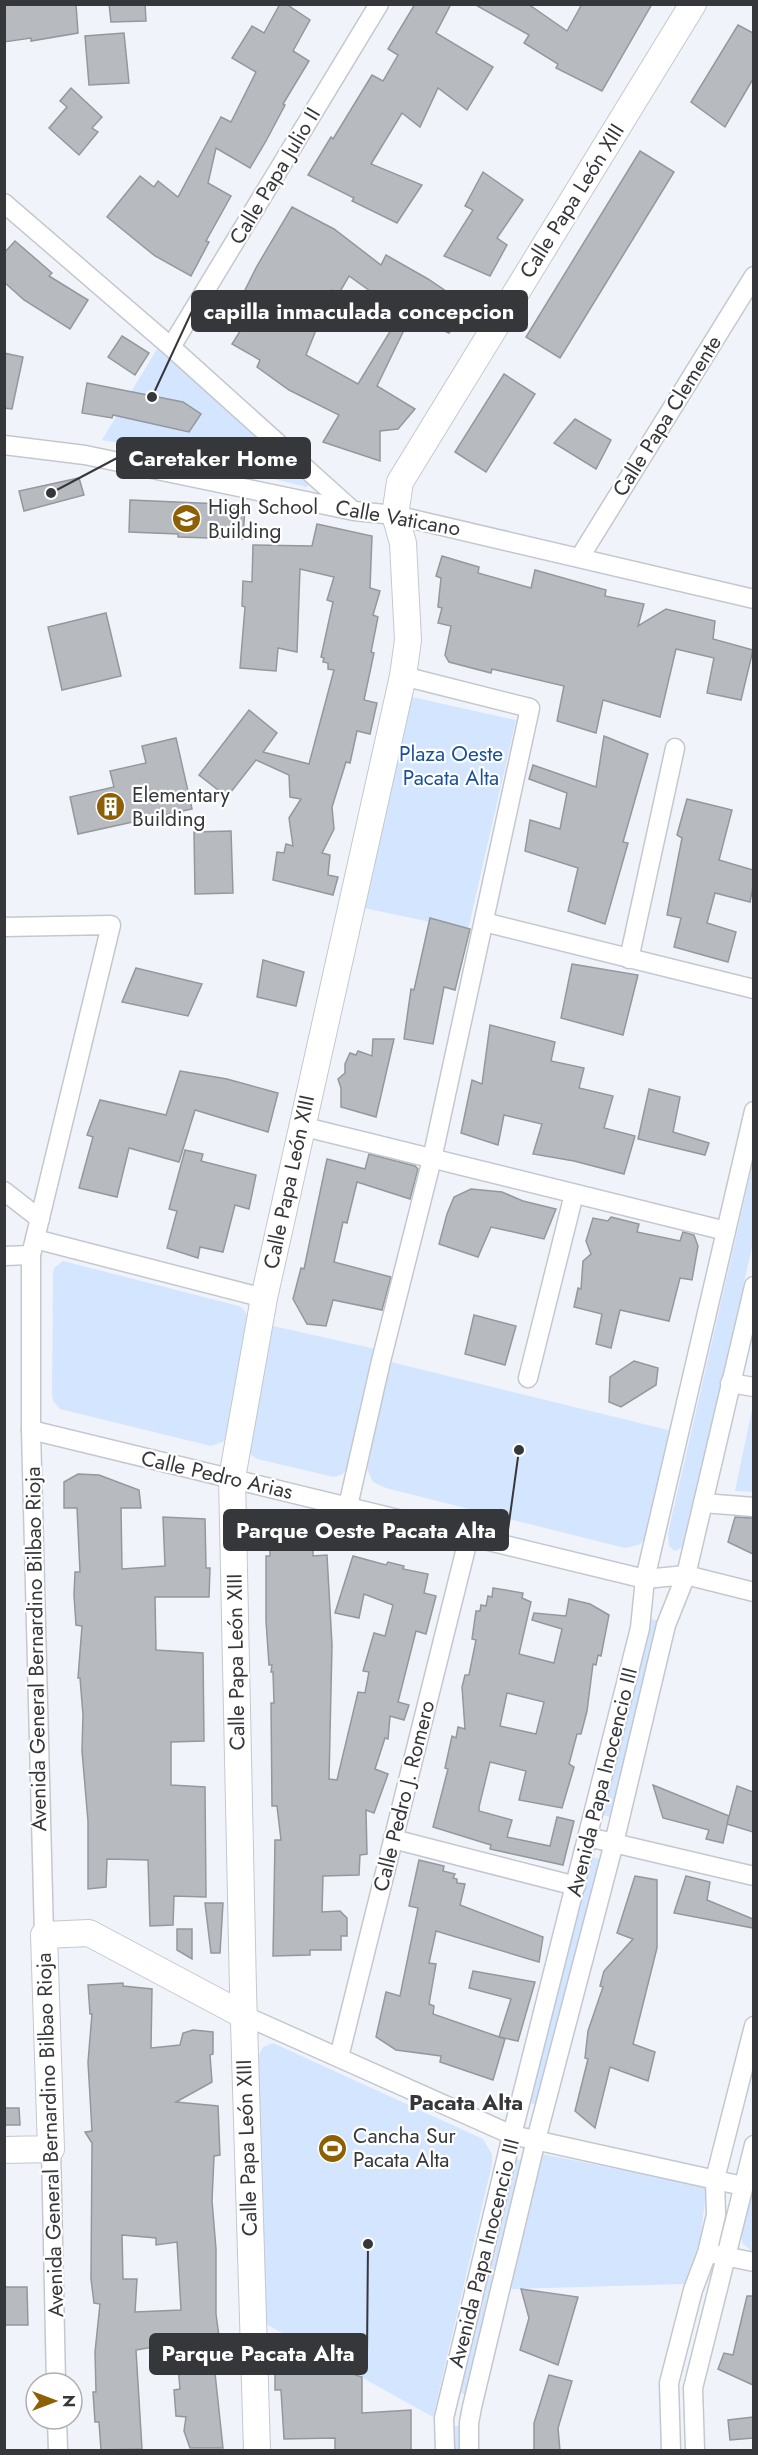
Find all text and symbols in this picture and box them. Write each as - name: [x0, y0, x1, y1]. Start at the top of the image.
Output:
- street label: Calle Papa Julio II: [222, 102, 328, 250]
- street label: Calle Papa León XIII: [512, 118, 632, 284]
- callout: capilla inmaculada concepcion: [192, 291, 527, 331]
- text: capilla inmaculada concepcion: [204, 295, 514, 327]
- street label: Calle Papa Clemente: [605, 330, 729, 502]
- callout: Caretaker Home: [117, 438, 310, 478]
- text: Caretaker Home: [129, 442, 297, 474]
- place label: High School Building: [208, 492, 318, 546]
- street label: Calle Vaticano: [333, 492, 463, 544]
- school or university icon: High School Building: [171, 503, 203, 535]
- park label: Plaza Oeste Pacata Alta: [399, 739, 503, 793]
- place label: Elementary Building: [132, 780, 230, 834]
- building icon: Elementary Building: [95, 791, 127, 823]
- street label: Calle Papa León XIII: [256, 1092, 322, 1272]
- street label: Calle Pedro Arias: [138, 1443, 296, 1507]
- street label: Avenida General Bernardino Bilbao Rioja: [18, 1466, 54, 1832]
- callout: Parque Oeste Pacata Alta: [224, 1510, 508, 1550]
- text: Parque Oeste Pacata Alta: [236, 1514, 496, 1546]
- street label: Calle Papa León XIII: [219, 1573, 253, 1751]
- street label: Avenida Papa Inocencio III: [559, 1664, 645, 1900]
- street label: Calle Pedro J. Romero: [366, 1697, 442, 1895]
- street label: Avenida General Bernardino Bilbao Rioja: [29, 1952, 71, 2318]
- street label: Calle Papa León XIII: [229, 2059, 265, 2237]
- district label: Pacata Alta: [409, 2086, 523, 2118]
- place label: Cancha Sur Pacata Alta: [353, 2121, 457, 2175]
- sports icon: Cancha Sur Pacata Alta: [316, 2132, 348, 2164]
- street label: Avenida Papa Inocencio III: [441, 2135, 527, 2371]
- callout: Parque Pacata Alta: [150, 2334, 367, 2374]
- text: Parque Pacata Alta: [161, 2337, 355, 2369]
- north arrow: [24, 2371, 84, 2431]
- text: N: [57, 2395, 80, 2407]

